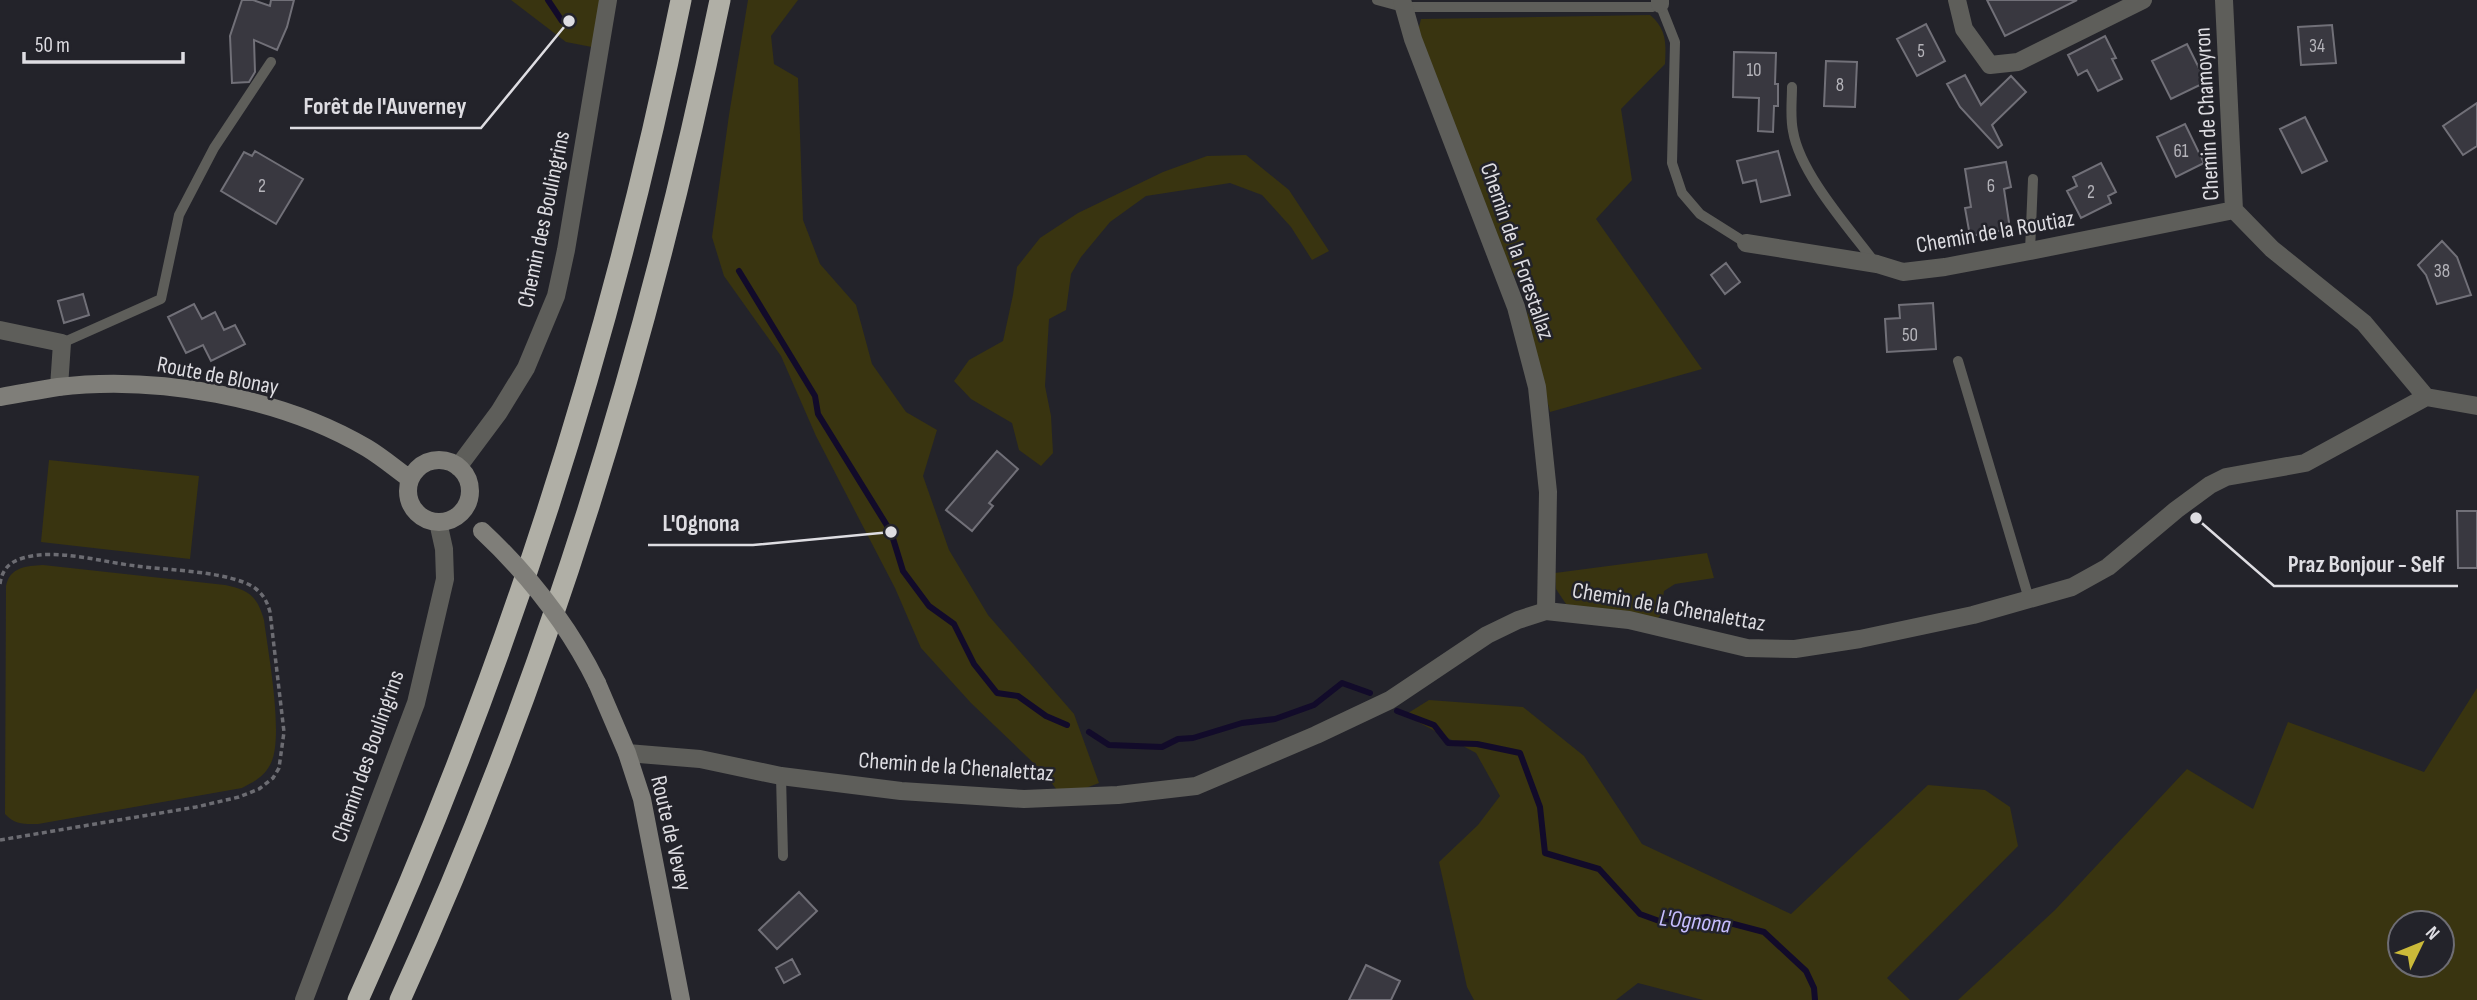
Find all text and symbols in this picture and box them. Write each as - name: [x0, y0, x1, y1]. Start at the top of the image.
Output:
- scale bar: [24, 21, 184, 65]
- street label: Chemin de Chamoyron: [2188, 26, 2226, 201]
- text: 50 m: [35, 33, 70, 58]
- house number: 34: [2309, 35, 2325, 58]
- house number: 5: [1917, 40, 1925, 63]
- house number: 10: [1746, 59, 1762, 82]
- house number: 8: [1836, 74, 1844, 97]
- callout: Forêt de l'Auverney: [290, 83, 481, 128]
- text: Forêt de l'Auverney: [304, 92, 466, 121]
- street label: Chemin des Boulingrins: [512, 128, 576, 310]
- house number: 61: [2174, 140, 2189, 163]
- street label: Chemin de la Forestallaz: [1474, 159, 1560, 343]
- house number: 2: [258, 175, 266, 198]
- house number: 6: [1987, 175, 1995, 198]
- house number: 2: [2087, 181, 2095, 204]
- street label: Chemin de la Routiaz: [1914, 204, 2076, 260]
- house number: 38: [2434, 260, 2450, 283]
- house number: 50: [1902, 324, 1918, 347]
- street label: Route de Blonay: [155, 350, 281, 402]
- callout: L'Ognona: [648, 500, 753, 545]
- text: L'Ognona: [662, 509, 740, 538]
- callout: Praz Bonjour - Self: [2274, 541, 2458, 586]
- text: Praz Bonjour - Self: [2288, 550, 2445, 579]
- street label: Chemin de la Chenalettaz: [1570, 576, 1768, 638]
- street label: Chemin des Boulingrins: [325, 667, 410, 846]
- street label: Chemin de la Chenalettaz: [857, 746, 1054, 788]
- street label: Route de Vevey: [644, 773, 698, 894]
- water label: L'Ognona: [1658, 903, 1732, 940]
- north arrow: [2386, 909, 2456, 979]
- text: N: [2420, 922, 2444, 945]

